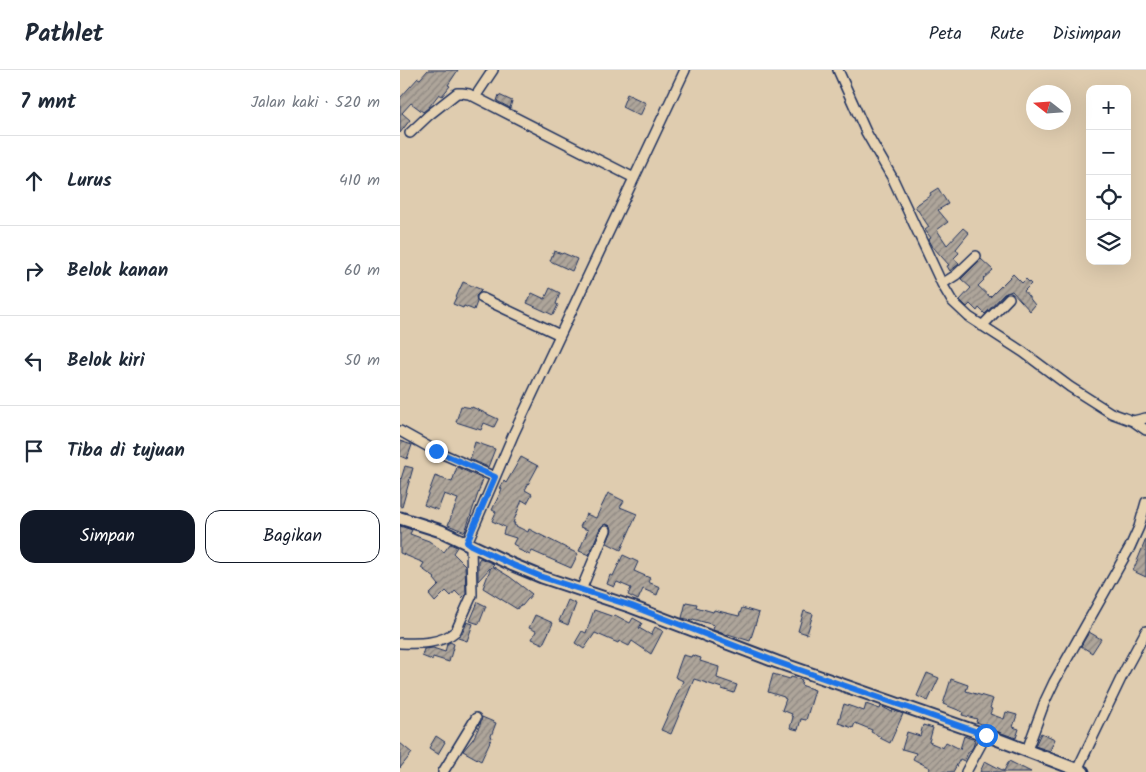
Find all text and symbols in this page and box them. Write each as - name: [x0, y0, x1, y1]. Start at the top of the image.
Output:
- text: Pathlet: [25, 15, 104, 54]
- text: Peta: [929, 20, 962, 49]
- text: Rute: [990, 20, 1024, 49]
- text: Disimpan: [1052, 20, 1121, 49]
- north arrow: [1026, 85, 1071, 130]
- map controls: [1086, 85, 1131, 265]
- button: +: [1086, 85, 1131, 130]
- text: 7 mnt: [20, 86, 76, 119]
- text: Jalan kaki · 520 m: [251, 90, 380, 115]
- button: −: [1086, 130, 1131, 175]
- text: Lurus: [67, 166, 112, 196]
- icon: ahead: [20, 167, 48, 195]
- text: 410 m: [339, 168, 380, 193]
- button: locate: [1086, 175, 1131, 220]
- button: layers: [1086, 220, 1131, 265]
- text: Belok kanan: [67, 256, 168, 286]
- icon: right: [20, 257, 48, 285]
- text: 60 m: [344, 258, 380, 283]
- text: Belok kiri: [67, 346, 145, 376]
- icon: left: [20, 347, 48, 375]
- text: 50 m: [344, 348, 380, 373]
- text: Tiba di tujuan: [67, 436, 185, 466]
- icon: arrive: [20, 437, 48, 465]
- route end: [425, 440, 448, 463]
- button: Simpan: [20, 510, 195, 563]
- button: Bagikan: [205, 510, 380, 563]
- route start: [975, 724, 998, 747]

